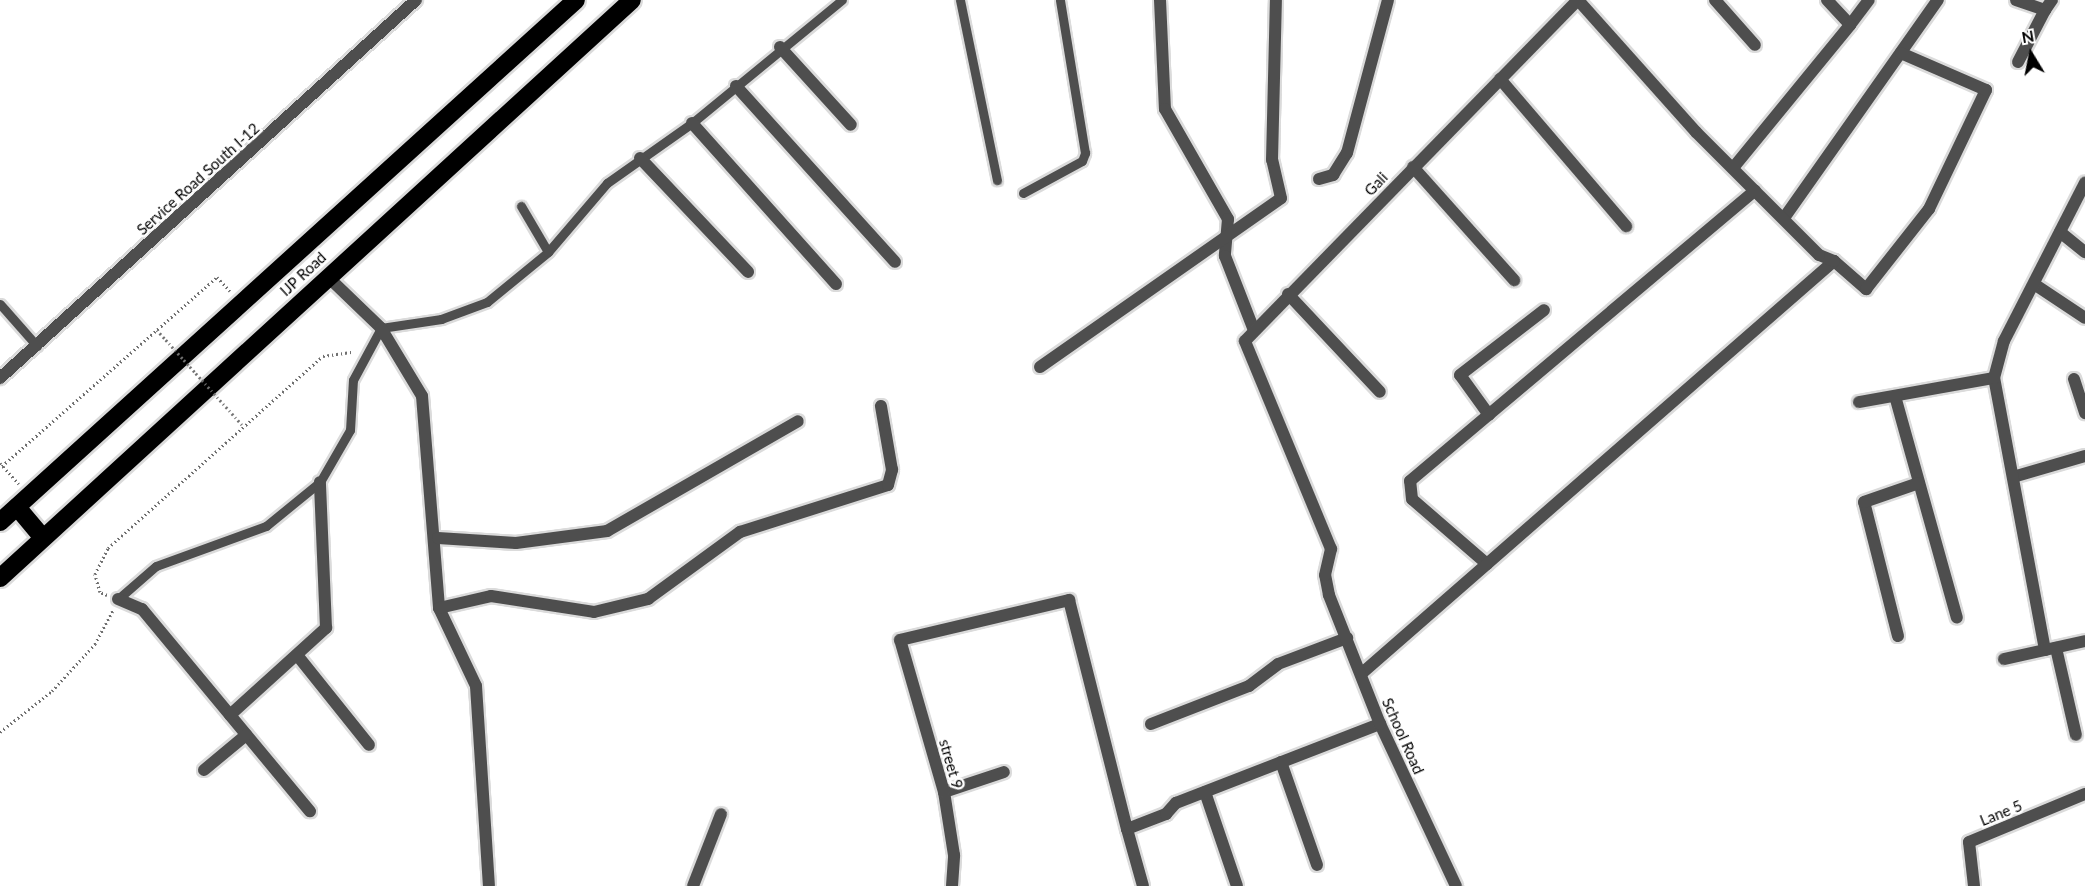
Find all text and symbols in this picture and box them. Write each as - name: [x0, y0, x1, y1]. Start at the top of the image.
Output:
- north arrow: [2001, 24, 2061, 84]
- text: N: [2020, 25, 2035, 46]
- street label: Service Road South I-12: [133, 119, 263, 239]
- street label: Gali: [1361, 169, 1391, 199]
- street label: IJP Road: [276, 248, 330, 300]
- street label: School Road: [1378, 695, 1428, 777]
- street label: street 9: [935, 737, 967, 791]
- street label: Lane 5: [1977, 796, 2025, 830]

